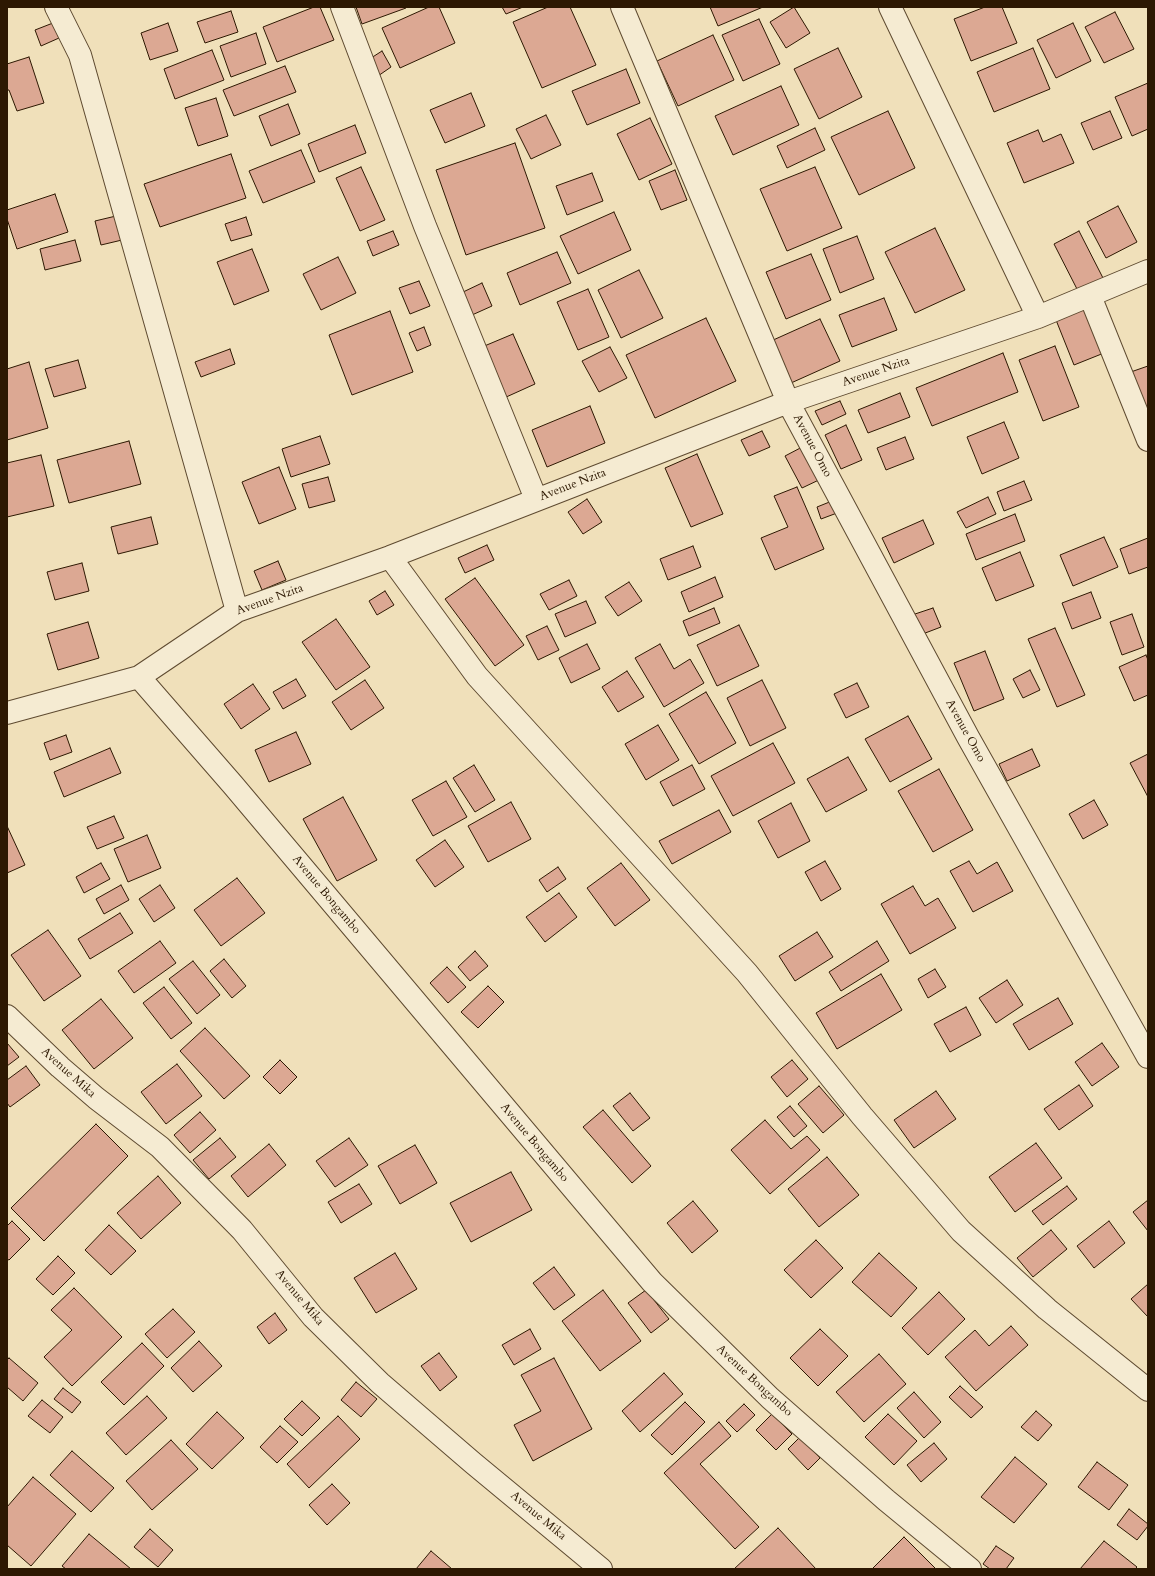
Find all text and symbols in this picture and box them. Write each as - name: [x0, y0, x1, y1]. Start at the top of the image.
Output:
- street label: Avenue Nzita: [841, 354, 911, 390]
- street label: Avenue Omo: [789, 412, 835, 480]
- street label: Avenue Nzita: [538, 466, 608, 504]
- street label: Avenue Nzita: [235, 581, 305, 619]
- street label: Avenue Omo: [942, 697, 988, 765]
- street label: Avenue Bongambo: [289, 853, 363, 937]
- street label: Avenue Mika: [38, 1045, 98, 1101]
- street label: Avenue Bongambo: [497, 1101, 571, 1185]
- street label: Avenue Mika: [271, 1267, 327, 1329]
- street label: Avenue Bongambo: [713, 1342, 795, 1420]
- street label: Avenue Mika: [507, 1488, 569, 1544]

